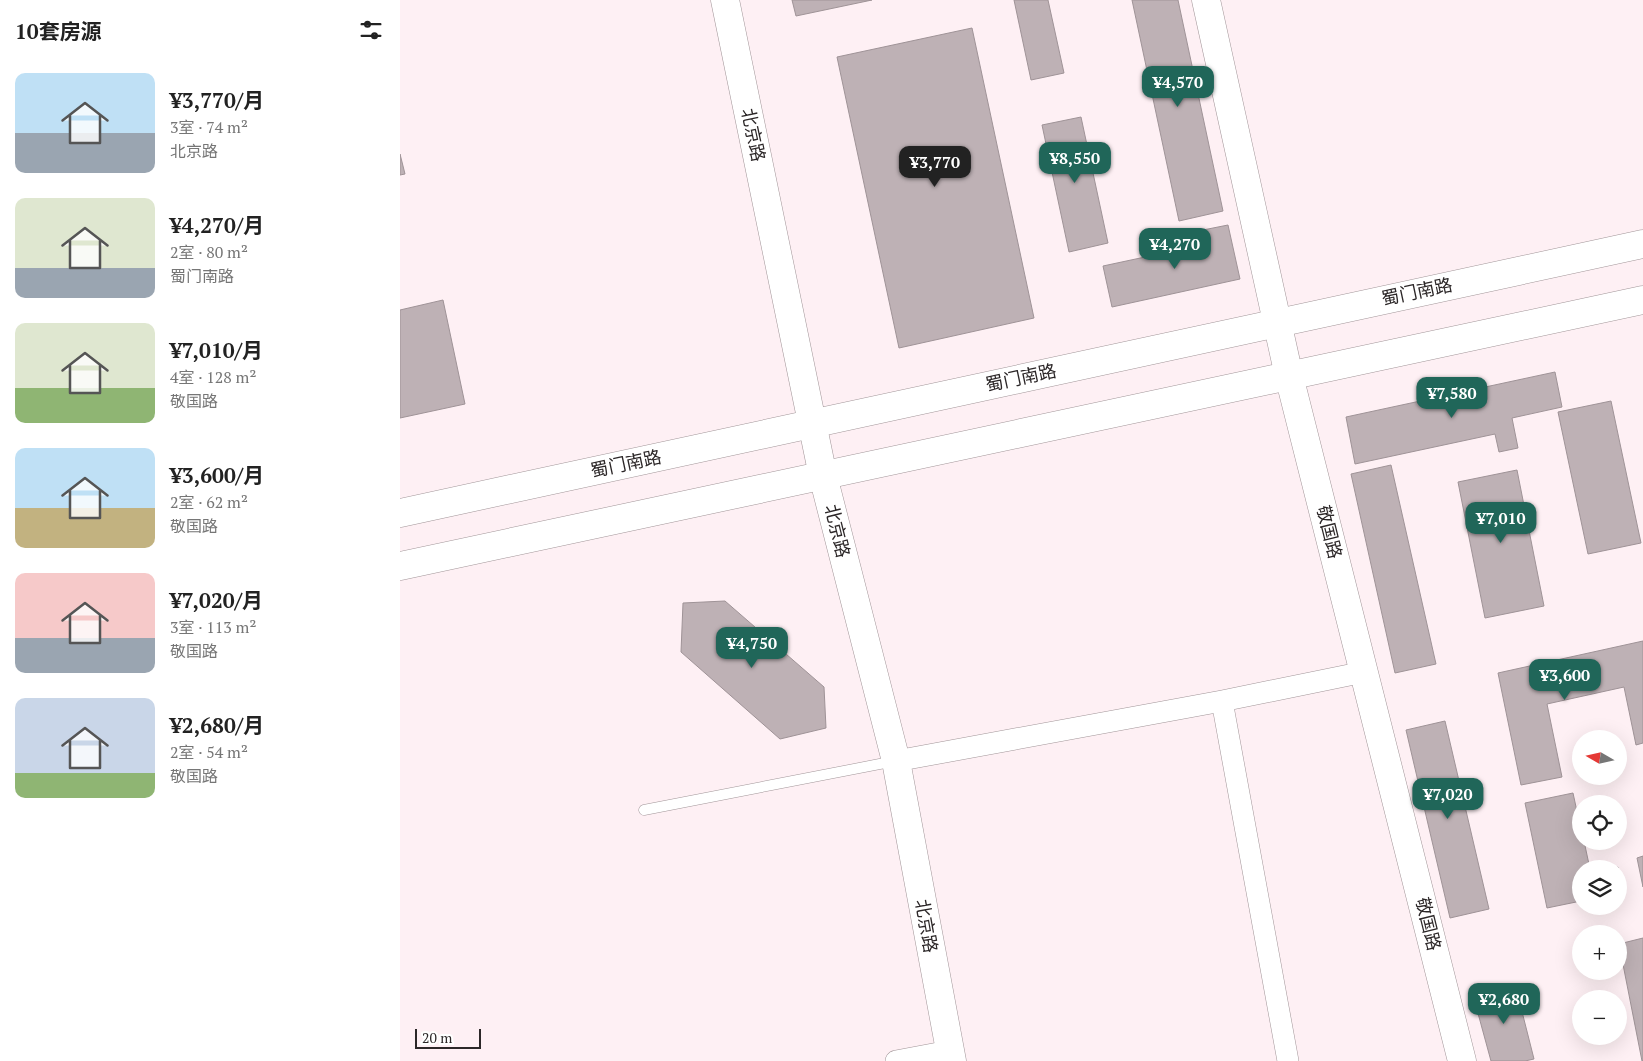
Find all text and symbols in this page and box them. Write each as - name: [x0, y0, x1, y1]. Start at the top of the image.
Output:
- icon: filters: [357, 16, 385, 44]
- text: 10套房源: [15, 17, 102, 45]
- pin: ¥4,570: [1137, 66, 1219, 108]
- text: ¥4,570: [1153, 71, 1203, 93]
- text: ¥3,770/月: [170, 86, 264, 114]
- icon: home: [55, 93, 115, 153]
- street label: 北京路: [737, 106, 771, 164]
- text: 3室 · 74 m²: [170, 116, 248, 138]
- text: 北京路: [170, 140, 218, 162]
- pin: ¥8,550: [1034, 142, 1116, 184]
- pin: ¥3,770: [894, 146, 976, 188]
- text: ¥8,550: [1050, 147, 1100, 169]
- text: ¥3,770: [910, 151, 960, 173]
- text: ¥4,270/月: [170, 211, 264, 239]
- icon: home: [55, 218, 115, 278]
- pin: ¥4,270: [1134, 228, 1216, 270]
- text: ¥4,270: [1150, 233, 1200, 255]
- text: 2室 · 80 m²: [170, 241, 248, 263]
- text: 蜀门南路: [170, 265, 234, 287]
- street label: 蜀门南路: [1379, 272, 1455, 310]
- text: ¥7,010/月: [170, 336, 263, 364]
- icon: home: [55, 343, 115, 403]
- street label: 蜀门南路: [983, 358, 1059, 396]
- text: 4室 · 128 m²: [170, 366, 256, 388]
- pin: ¥7,580: [1411, 376, 1493, 419]
- text: ¥7,580: [1427, 382, 1477, 404]
- text: 敬国路: [170, 390, 218, 412]
- street label: 蜀门南路: [588, 444, 664, 482]
- text: ¥3,600/月: [170, 461, 264, 489]
- icon: home: [55, 468, 115, 528]
- text: 2室 · 62 m²: [170, 491, 248, 513]
- street label: 北京路: [820, 502, 856, 560]
- pin: ¥7,010: [1460, 502, 1542, 544]
- street label: 敬国路: [1312, 503, 1348, 561]
- text: ¥7,010: [1476, 507, 1526, 529]
- text: 敬国路: [170, 515, 218, 537]
- text: ¥7,020/月: [170, 586, 263, 614]
- icon: home: [55, 593, 115, 653]
- text: 3室 · 113 m²: [170, 616, 256, 638]
- pin: ¥4,750: [711, 626, 793, 669]
- text: ¥4,750: [727, 632, 777, 654]
- text: 敬国路: [170, 640, 218, 662]
- pin: ¥3,600: [1524, 658, 1606, 701]
- text: ¥3,600: [1540, 664, 1590, 686]
- text: ¥2,680/月: [170, 711, 264, 739]
- icon: home: [55, 718, 115, 778]
- north arrow: [1572, 730, 1628, 785]
- map controls: [1572, 730, 1627, 1045]
- text: 2室 · 54 m²: [170, 741, 248, 763]
- text: 敬国路: [170, 765, 218, 787]
- pin: ¥7,020: [1407, 778, 1489, 820]
- text: ¥7,020: [1423, 783, 1473, 805]
- button: locate: [1572, 795, 1627, 850]
- button: layers: [1572, 860, 1627, 915]
- street label: 敬国路: [1411, 895, 1447, 953]
- street label: 北京路: [910, 897, 943, 954]
- button: +: [1572, 925, 1627, 980]
- pin: ¥2,680: [1463, 982, 1545, 1025]
- text: ¥2,680: [1479, 988, 1529, 1010]
- button: −: [1572, 990, 1627, 1045]
- scale bar: [415, 1026, 481, 1049]
- text: 20 m: [422, 1028, 452, 1047]

